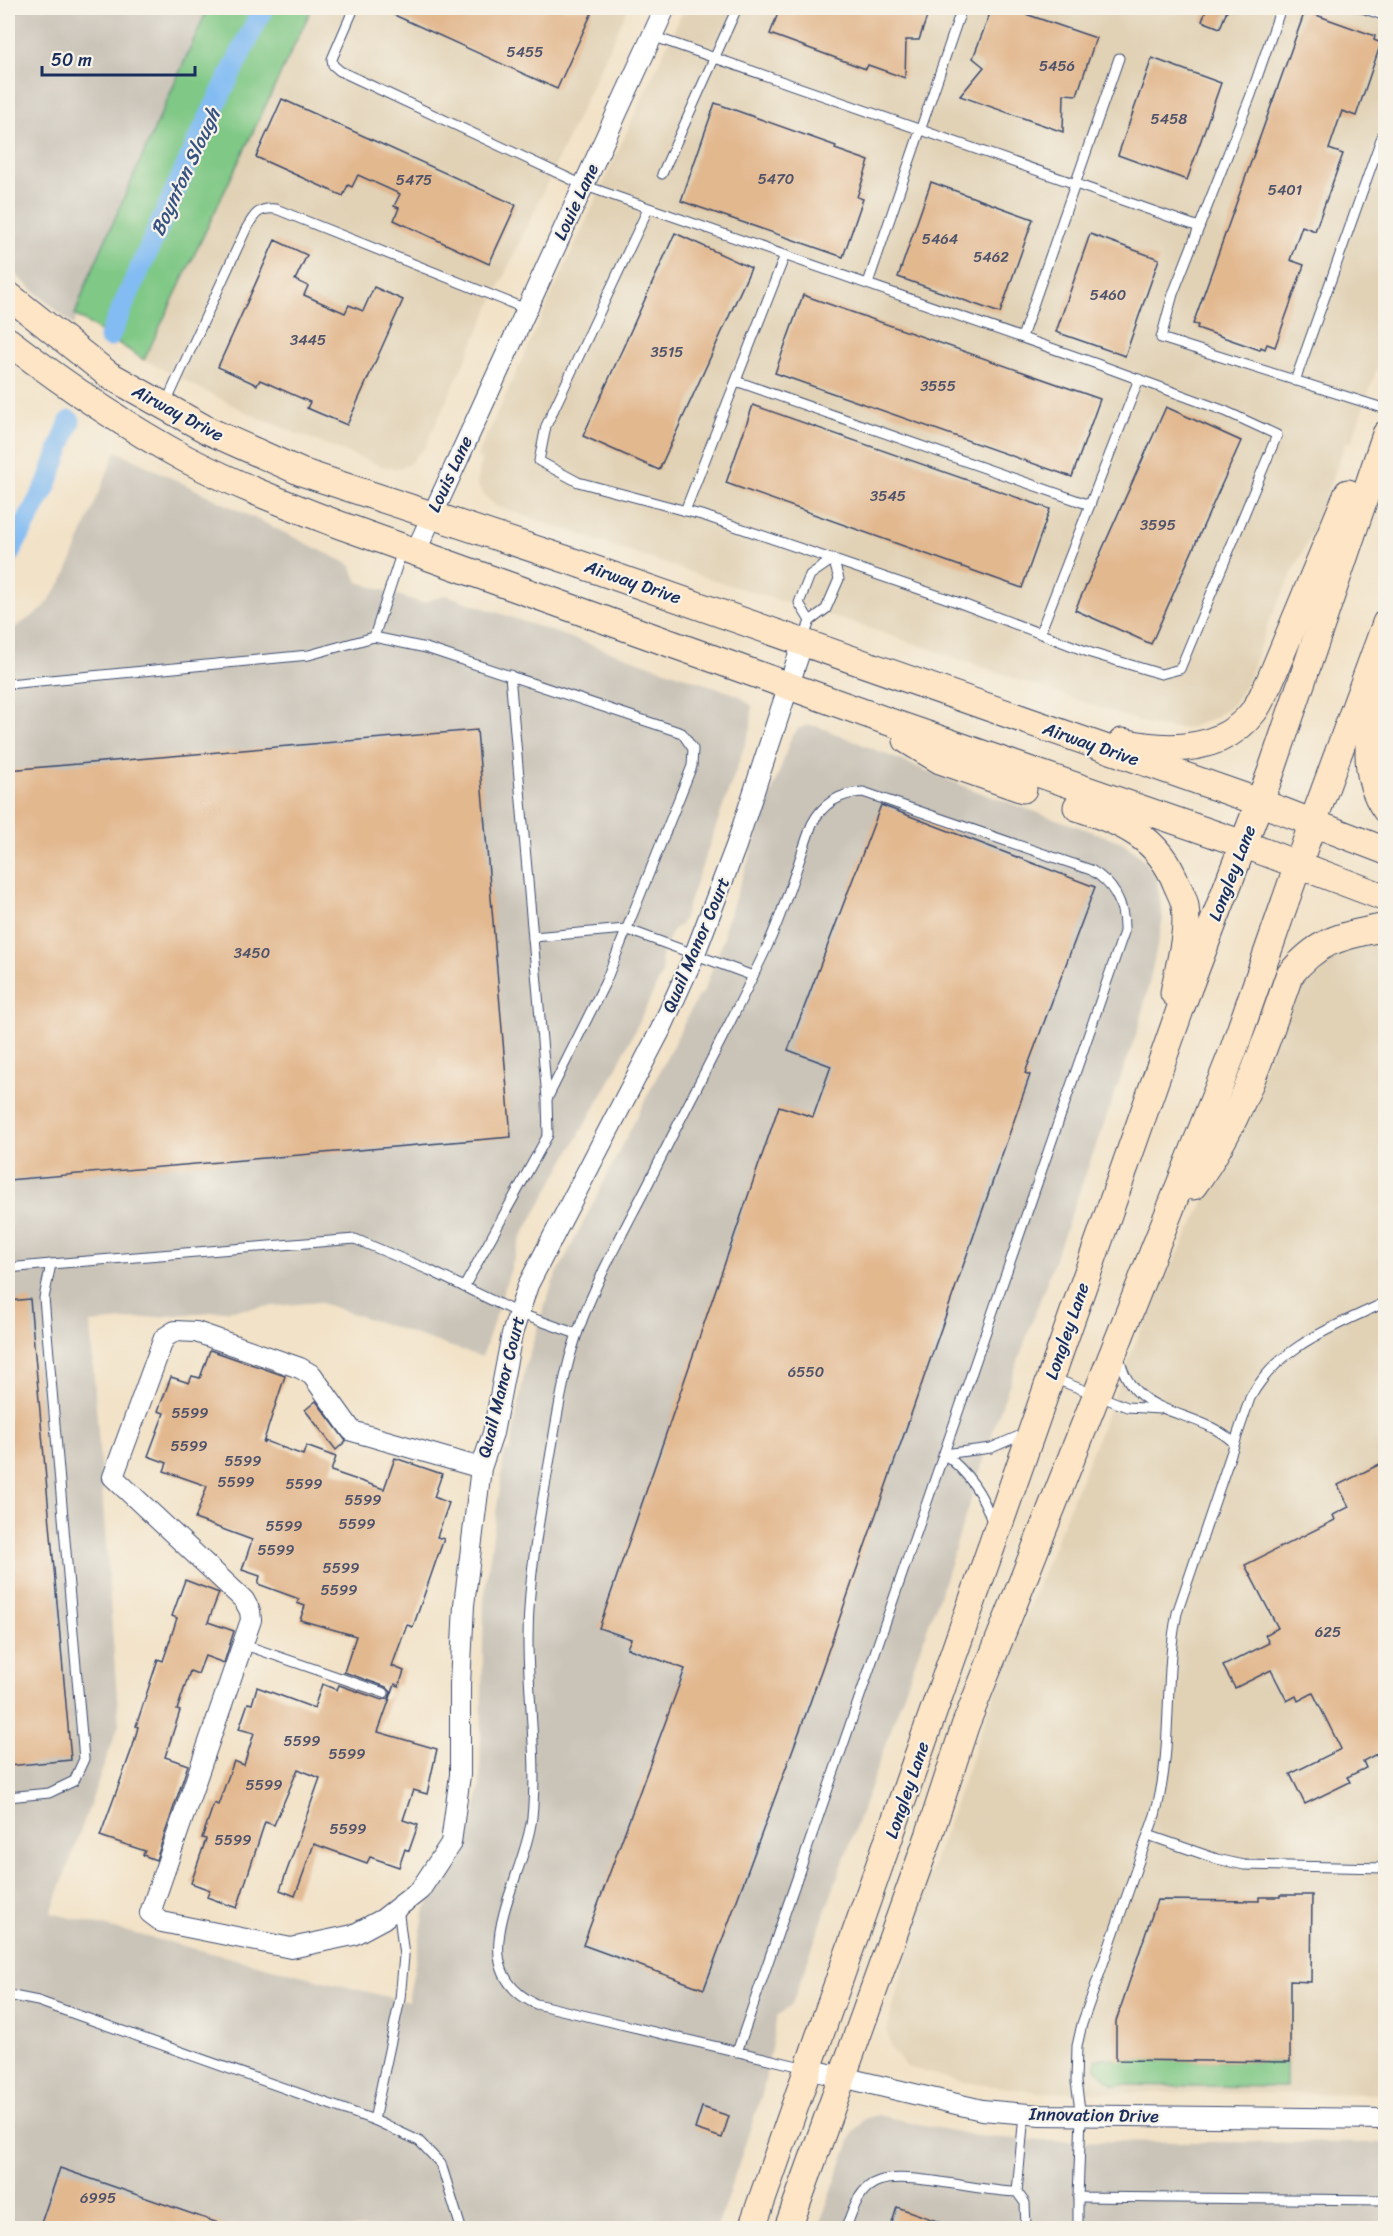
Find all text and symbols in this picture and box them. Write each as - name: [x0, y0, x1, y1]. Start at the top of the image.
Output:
- scale bar: [42, 39, 195, 77]
- house number: 5455: [507, 39, 543, 65]
- text: 50 m: [51, 44, 92, 76]
- house number: 5456: [1039, 53, 1075, 79]
- water label: Boynton Slough: [141, 101, 231, 242]
- house number: 5458: [1151, 106, 1187, 132]
- street label: Louie Lane: [544, 158, 608, 246]
- house number: 5470: [758, 166, 794, 192]
- house number: 5475: [396, 167, 432, 193]
- house number: 5401: [1268, 177, 1302, 203]
- house number: 5464: [922, 226, 958, 252]
- house number: 5462: [973, 244, 1009, 270]
- house number: 5460: [1090, 282, 1126, 308]
- house number: 3445: [290, 327, 326, 353]
- house number: 3515: [650, 339, 684, 365]
- house number: 3555: [920, 373, 956, 399]
- street label: Airway Drive: [125, 375, 230, 451]
- street label: Louis Lane: [418, 430, 482, 518]
- house number: 3545: [870, 483, 906, 509]
- house number: 3595: [1140, 512, 1176, 538]
- street label: Airway Drive: [579, 550, 686, 613]
- street label: Airway Drive: [1037, 712, 1144, 775]
- street label: Longley Lane: [1199, 820, 1265, 926]
- street label: Quail Manor Court: [653, 872, 739, 1018]
- house number: 3450: [234, 940, 270, 966]
- street label: Longley Lane: [1035, 1278, 1099, 1384]
- street label: Quail Manor Court: [468, 1313, 534, 1461]
- house number: 6550: [788, 1359, 824, 1385]
- house number: 5599: [172, 1400, 208, 1426]
- house number: 5599: [171, 1433, 207, 1459]
- house number: 5599: [225, 1448, 261, 1474]
- house number: 5599: [218, 1469, 254, 1495]
- house number: 5599: [286, 1471, 322, 1497]
- house number: 5599: [345, 1487, 381, 1513]
- house number: 5599: [339, 1511, 375, 1537]
- house number: 5599: [266, 1513, 302, 1539]
- house number: 5599: [258, 1537, 294, 1563]
- house number: 5599: [323, 1555, 359, 1581]
- house number: 5599: [321, 1577, 357, 1603]
- house number: 625: [1315, 1619, 1341, 1645]
- house number: 5599: [284, 1728, 320, 1754]
- street label: Longley Lane: [875, 1737, 939, 1843]
- house number: 5599: [329, 1741, 365, 1767]
- house number: 5599: [246, 1772, 282, 1798]
- house number: 5599: [330, 1816, 366, 1842]
- house number: 5599: [215, 1827, 251, 1853]
- street label: Innovation Drive: [1028, 2098, 1159, 2132]
- house number: 6995: [80, 2185, 116, 2211]

